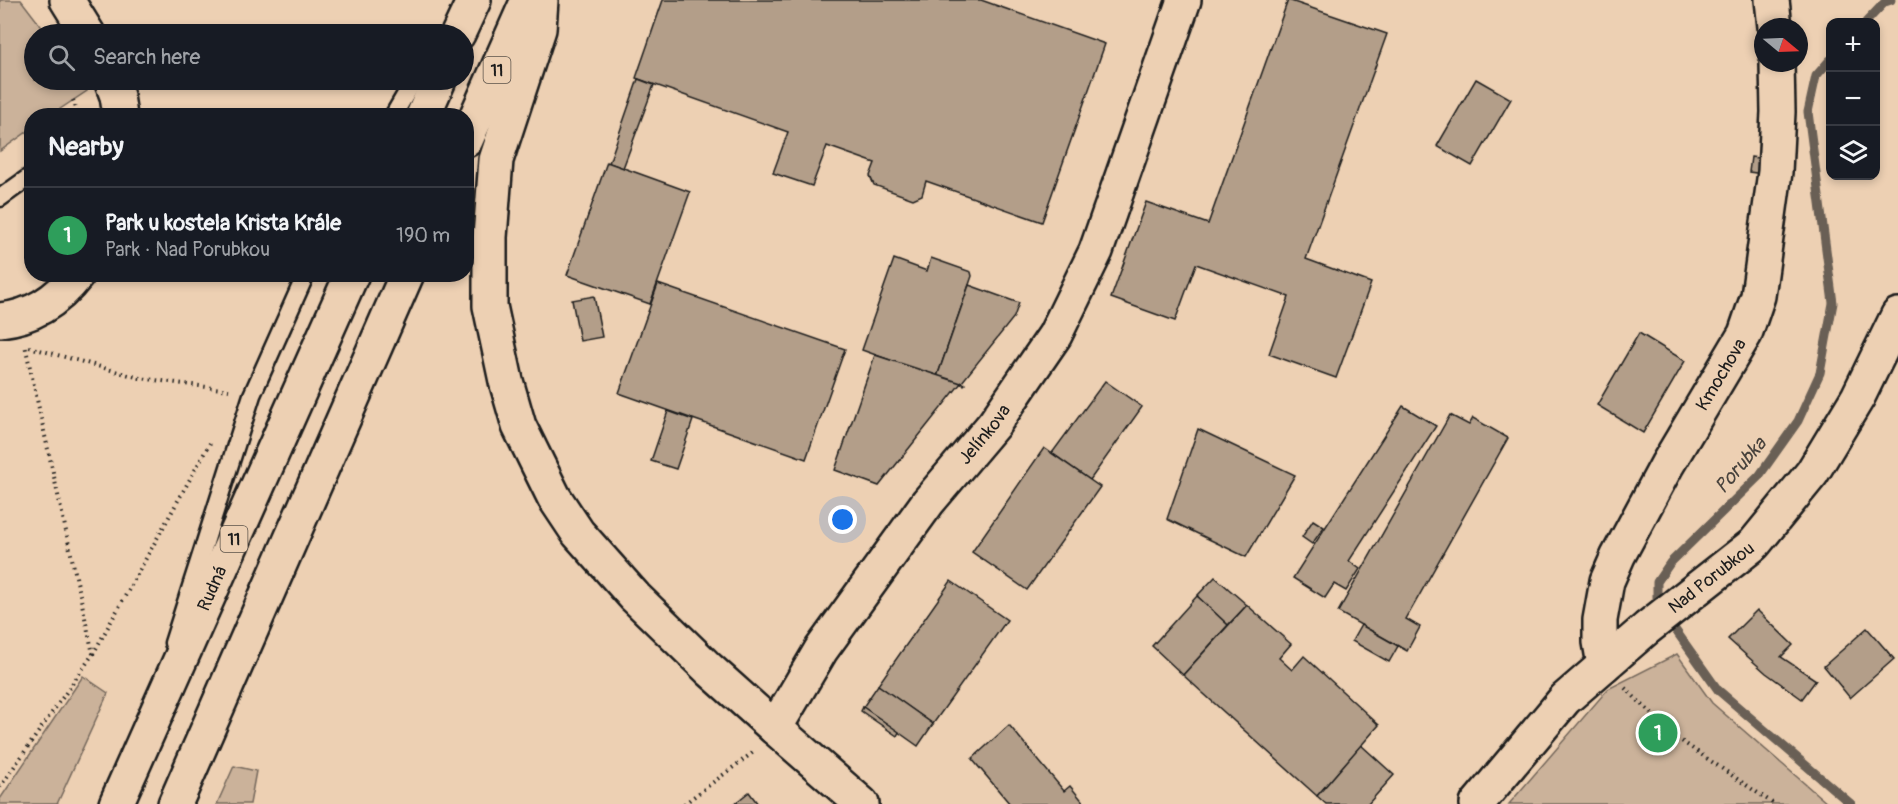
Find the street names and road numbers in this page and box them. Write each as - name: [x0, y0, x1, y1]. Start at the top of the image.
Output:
- road number: 11: [484, 57, 510, 83]
- street label: Kmochova: [1691, 334, 1752, 415]
- street label: Jelínkova: [954, 400, 1016, 469]
- road number: 11: [220, 526, 248, 552]
- street label: Nad Porubkou: [1664, 537, 1759, 619]
- street label: Rudná: [192, 562, 233, 615]

